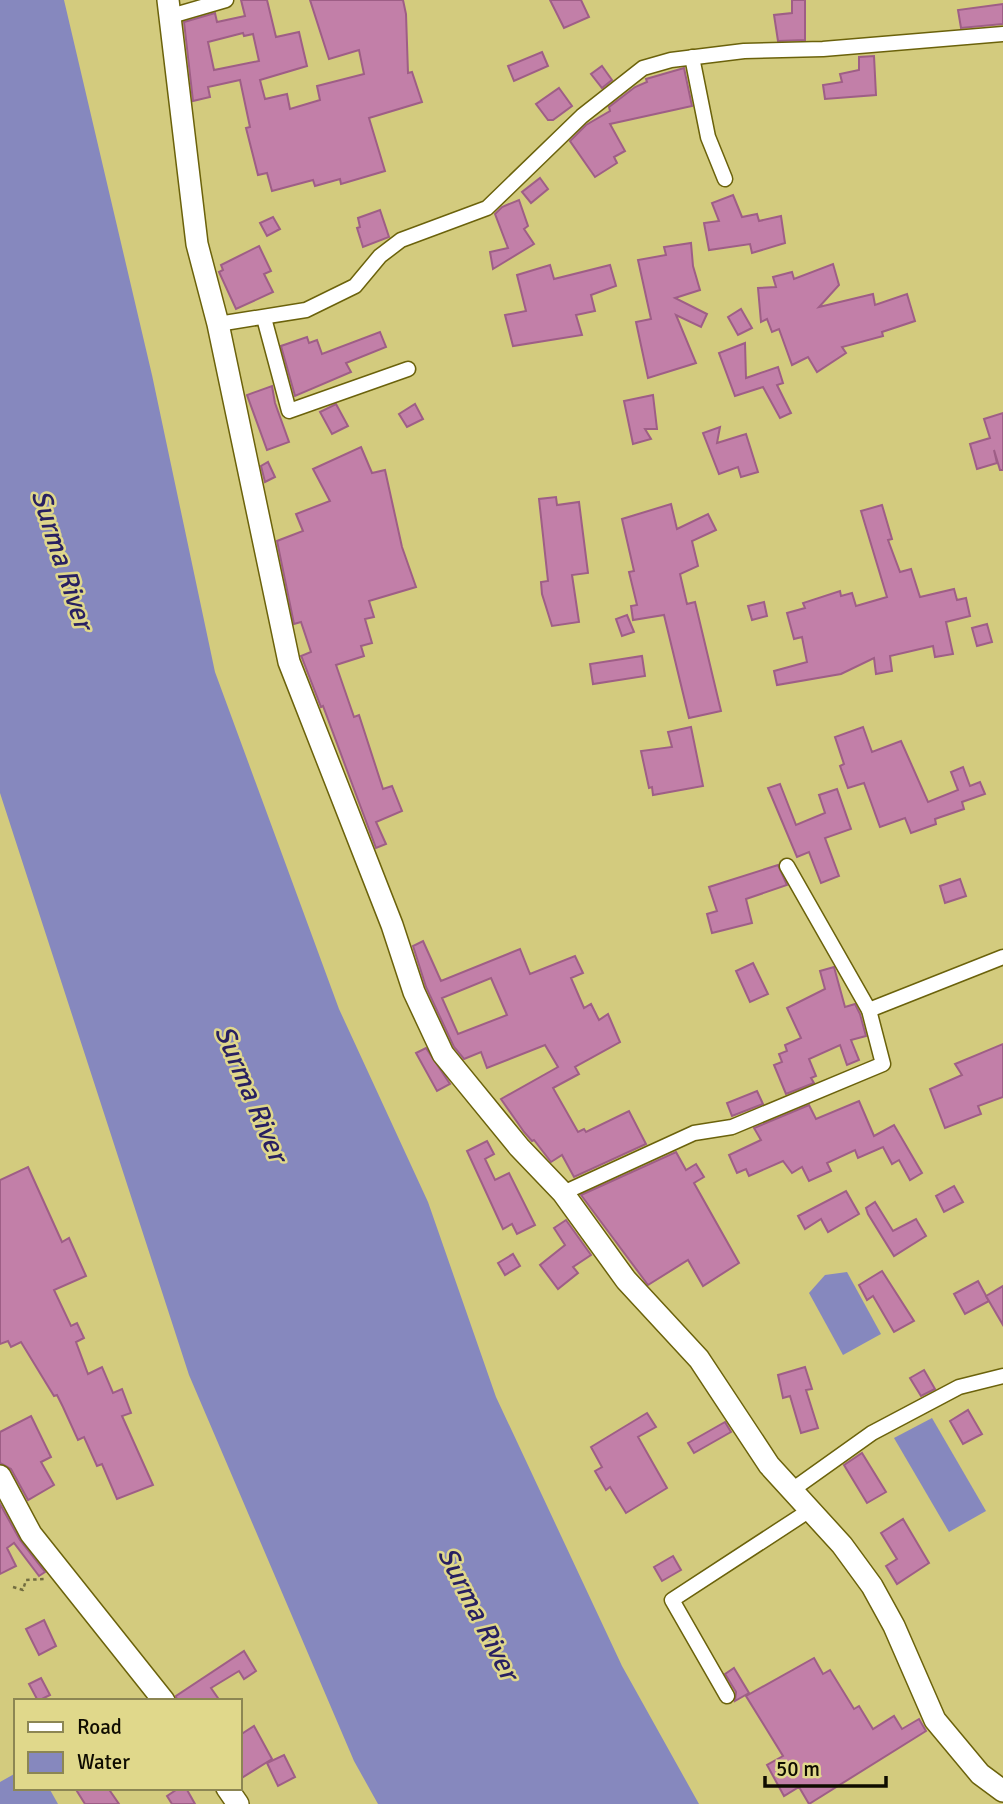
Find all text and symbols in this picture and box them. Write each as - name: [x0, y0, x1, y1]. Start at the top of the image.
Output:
- water label: Surma River: [24, 485, 102, 637]
- water label: Surma River: [207, 1020, 296, 1170]
- water label: Surma River: [430, 1541, 528, 1689]
- legend: [14, 1699, 242, 1790]
- text: Road: [77, 1714, 122, 1740]
- scale bar: [765, 1744, 886, 1788]
- text: Water: [77, 1749, 130, 1775]
- text: 50 m: [776, 1756, 820, 1782]

